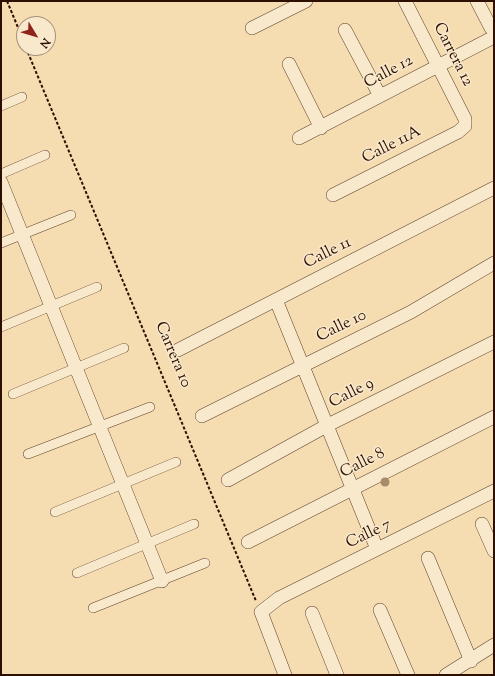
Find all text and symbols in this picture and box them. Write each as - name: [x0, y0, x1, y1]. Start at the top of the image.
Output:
- north arrow: [16, 16, 56, 56]
- street label: Carrera 12: [428, 20, 476, 90]
- text: N: [36, 34, 54, 51]
- street label: Calle 12: [361, 52, 417, 94]
- street label: Calle 11A: [359, 123, 425, 169]
- street label: Calle 11: [301, 234, 355, 274]
- street label: Calle 10: [314, 307, 370, 347]
- street label: Carrera 10: [150, 319, 194, 391]
- street label: Calle 9: [326, 375, 378, 413]
- street label: Calle 8: [337, 445, 389, 483]
- street label: Calle 7: [343, 516, 395, 554]

